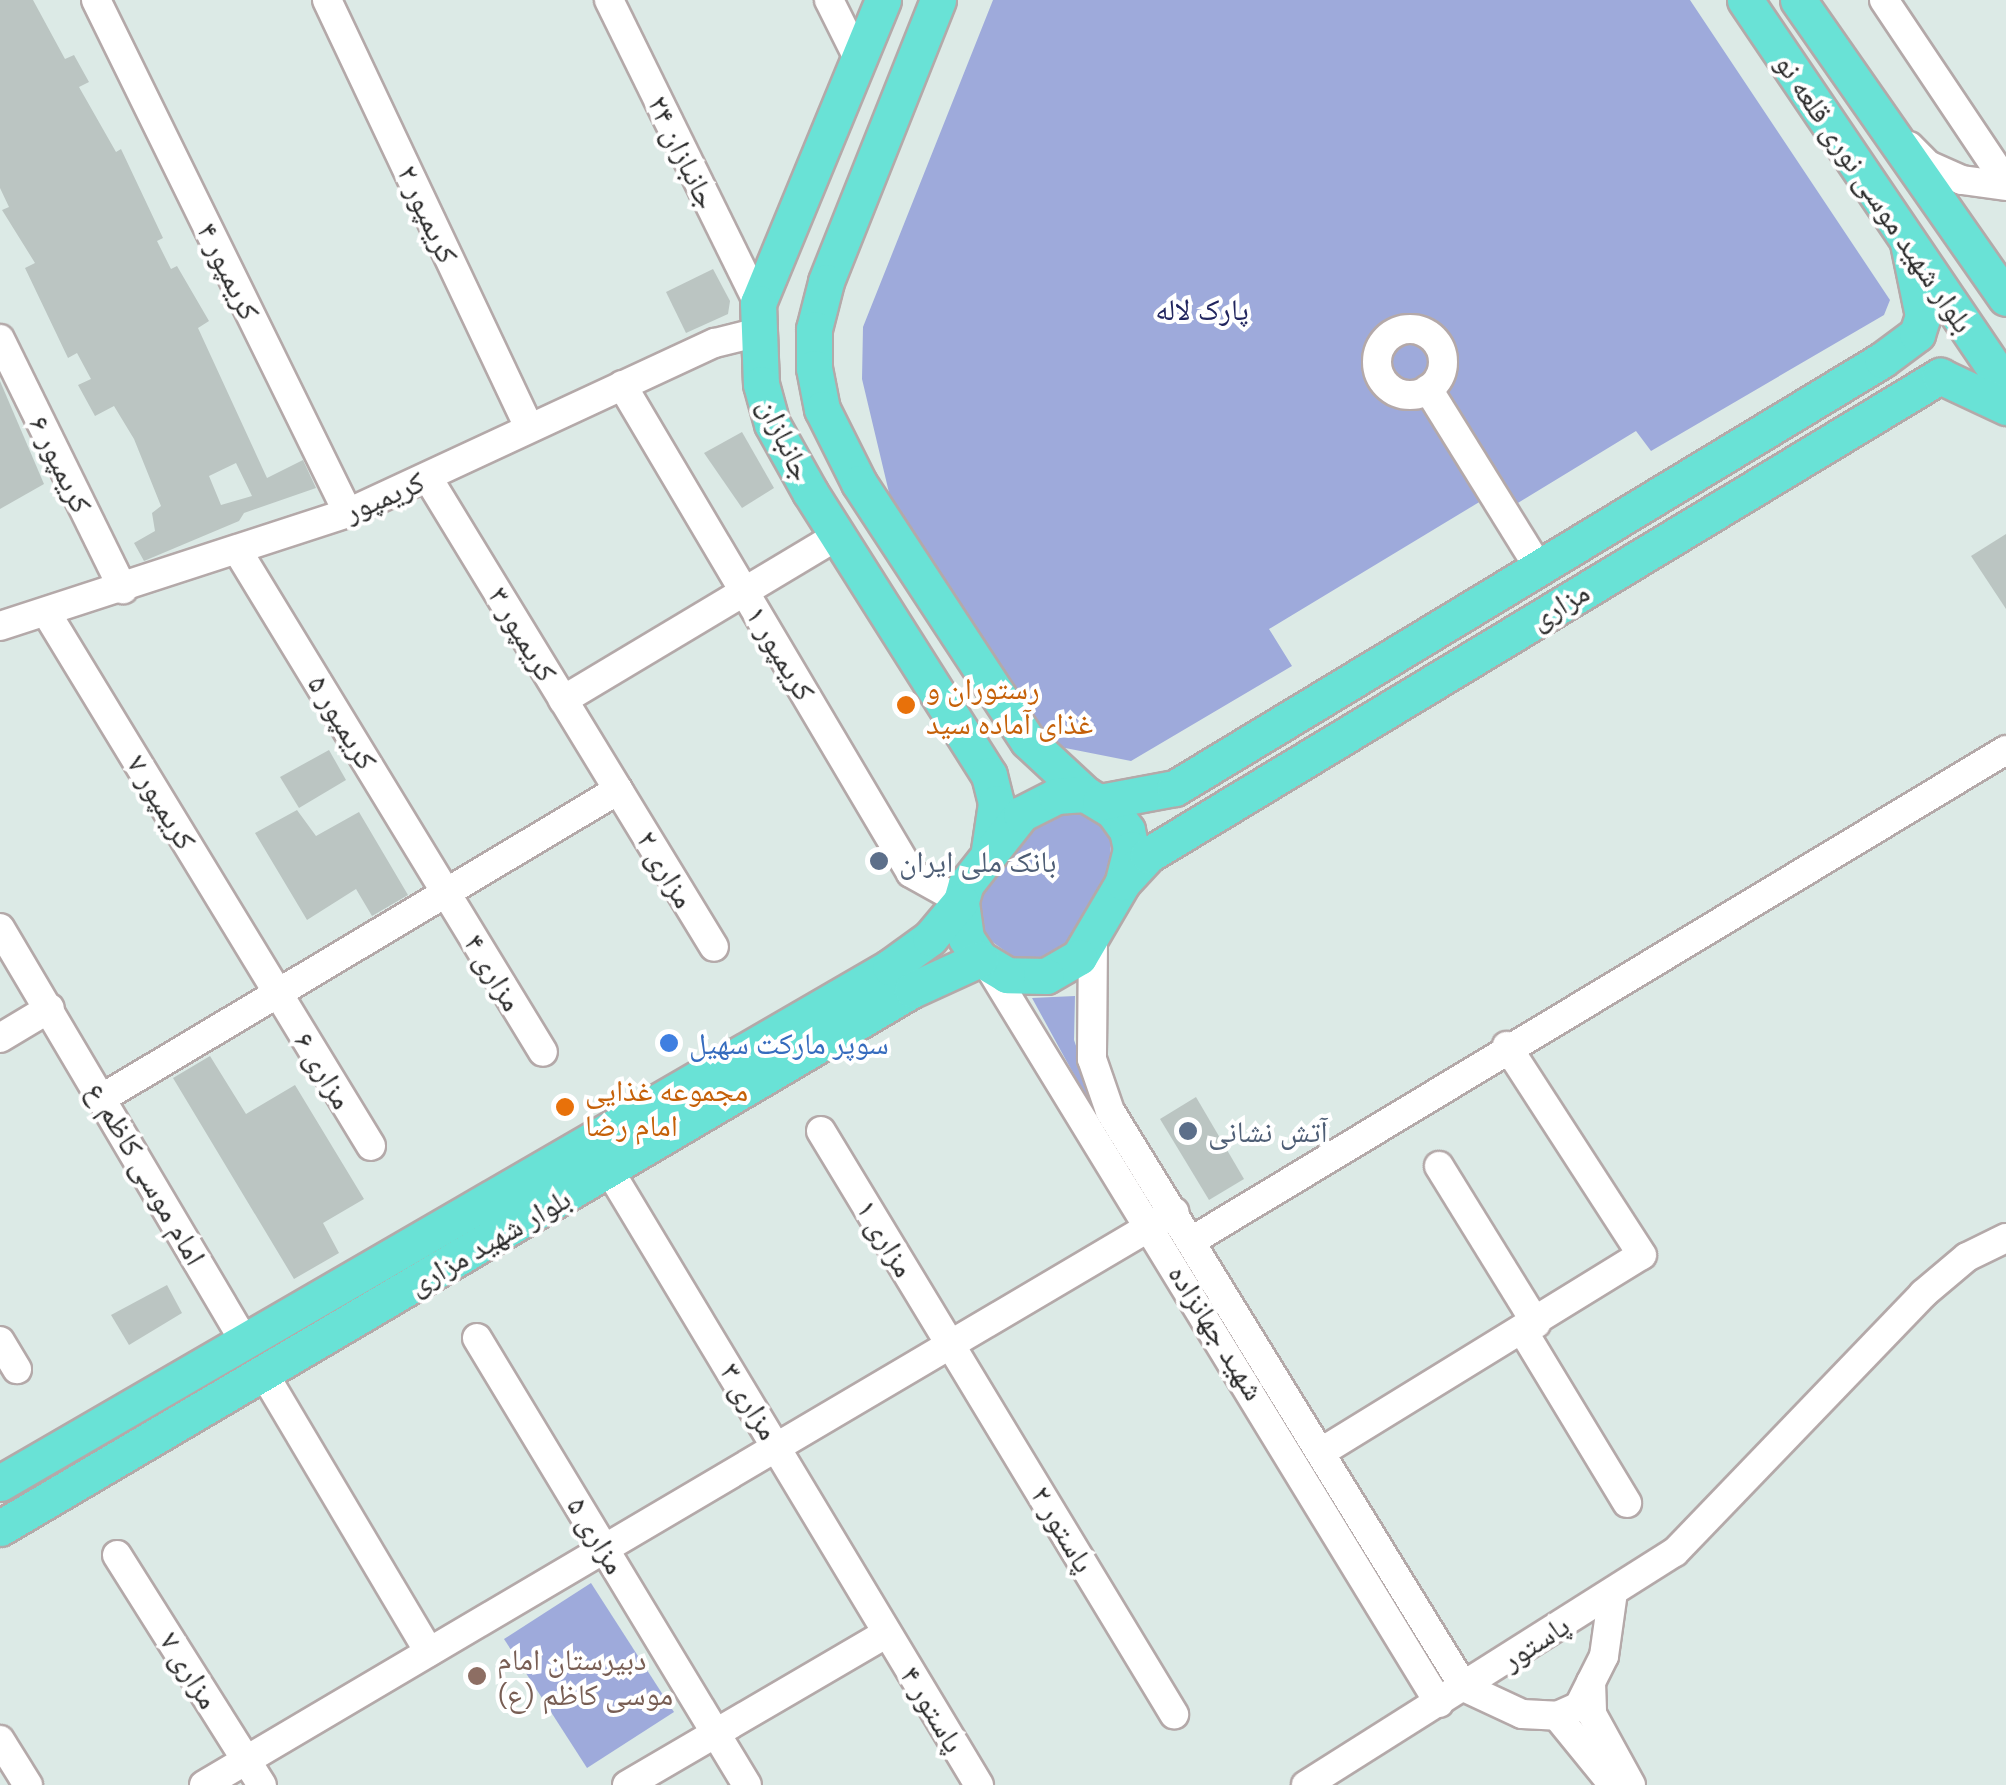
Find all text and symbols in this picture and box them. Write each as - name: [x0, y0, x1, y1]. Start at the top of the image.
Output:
- street label: بلوار شهید موسی نوری قلعه نو: [1768, 47, 1982, 339]
- street label: جانبازان ۲۴: [640, 89, 726, 215]
- street label: کریمپور ۲: [390, 159, 466, 269]
- street label: کریمپور ۴: [190, 216, 268, 326]
- park label: پارک لاله: [1155, 291, 1249, 327]
- street label: جانبازان: [751, 392, 821, 486]
- street label: کریمپور ۶: [22, 409, 100, 519]
- street label: کریمپور: [338, 463, 430, 529]
- street label: مزاری: [1523, 573, 1595, 637]
- street label: کریمپور ۳: [481, 580, 565, 688]
- street label: کریمپور ۱: [739, 599, 823, 707]
- street label: کریمپور ۵: [301, 668, 385, 776]
- place label: رستوران و غذای آماده سید: [926, 670, 1093, 740]
- marker: رستوران و غذای آماده سید: [895, 694, 917, 716]
- street label: کریمپور ۷: [120, 748, 204, 856]
- street label: مزاری ۲: [629, 824, 703, 914]
- place label: بانک ملی ایران: [899, 843, 1056, 879]
- marker: بانک ملی ایران: [868, 850, 890, 872]
- street label: مزاری ۴: [457, 927, 531, 1017]
- street label: مزاری ۶: [287, 1025, 361, 1115]
- place label: سوپر مارکت سهیل: [689, 1025, 889, 1061]
- marker: سوپر مارکت سهیل: [658, 1032, 680, 1054]
- place label: مجموعه غذایی امام رضا: [585, 1072, 748, 1142]
- street label: امام موسی کاظم ع: [80, 1075, 214, 1271]
- marker: مجموعه غذایی امام رضا: [554, 1096, 576, 1118]
- place label: آتش نشانی: [1208, 1113, 1328, 1149]
- marker: آتش نشانی: [1177, 1120, 1199, 1142]
- street label: بلوار شهید مزاری: [401, 1180, 577, 1302]
- street label: مزاری ۱: [849, 1193, 923, 1283]
- street label: شهید جهانزاده: [1161, 1257, 1273, 1407]
- street label: مزاری ۳: [713, 1356, 787, 1446]
- street label: پاستور ۲: [1023, 1479, 1103, 1579]
- street label: مزاری ۵: [560, 1490, 634, 1580]
- street label: پاستور: [1494, 1607, 1576, 1677]
- street label: مزاری ۷: [153, 1625, 227, 1715]
- place label: دبیرستان امام موسی کاظم (ع): [497, 1641, 673, 1712]
- street label: پاستور ۴: [893, 1659, 973, 1759]
- marker: دبیرستان امام موسی کاظم (ع): [466, 1665, 488, 1687]

